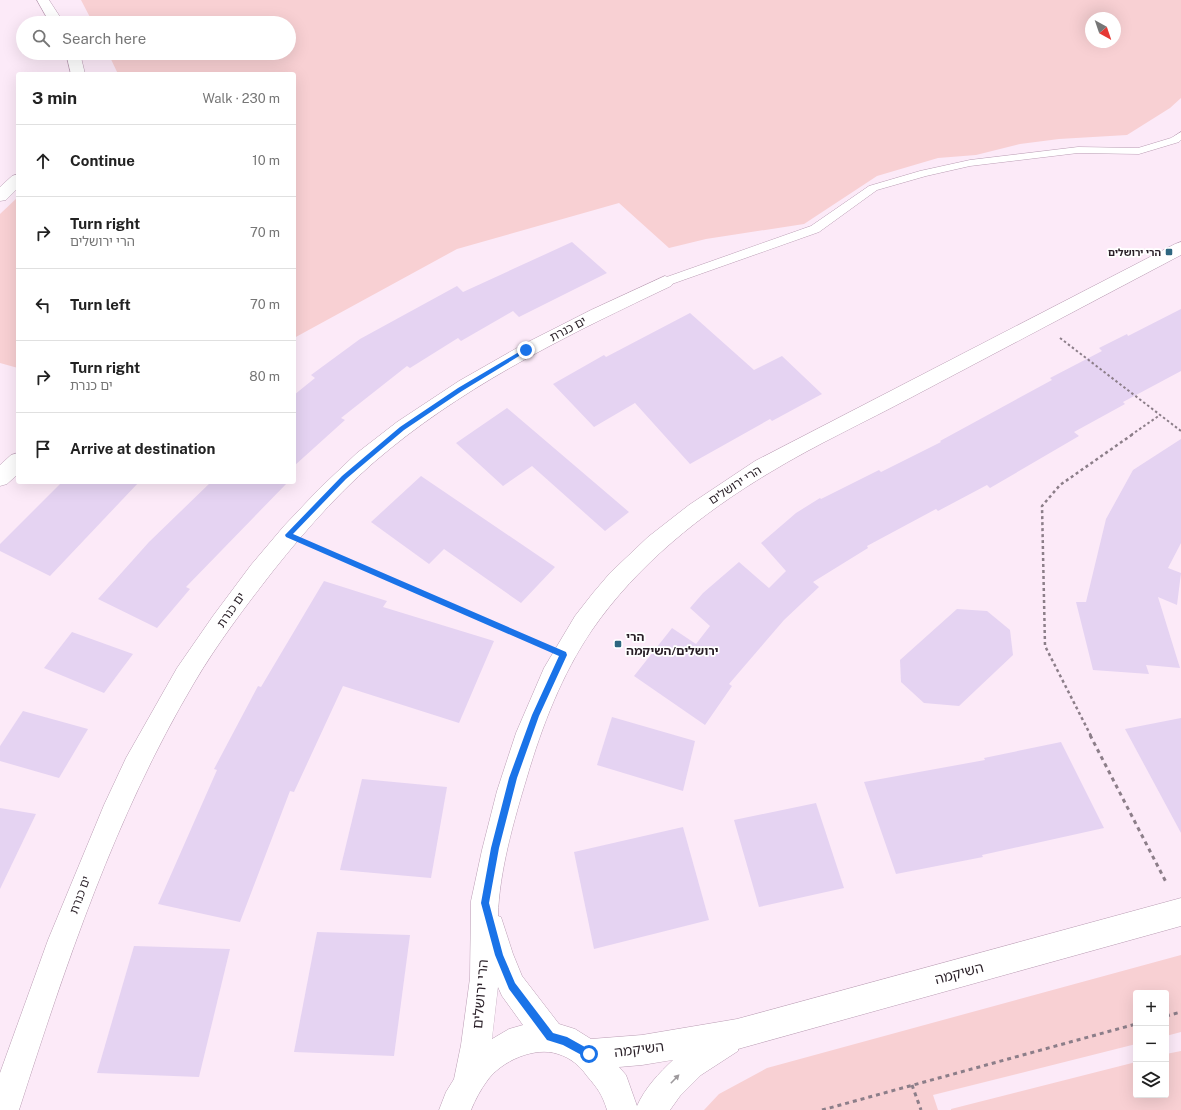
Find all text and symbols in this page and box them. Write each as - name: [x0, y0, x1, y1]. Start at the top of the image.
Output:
- north arrow: [1085, 12, 1121, 48]
- search box: [16, 16, 296, 60]
- icon: search: [30, 27, 52, 49]
- text: Search here: [62, 30, 146, 47]
- text: 3 min: [32, 88, 77, 108]
- text: Walk · 230 m: [202, 91, 280, 106]
- icon: ahead: [32, 150, 54, 172]
- text: Continue: [70, 152, 135, 169]
- text: 10 m: [252, 153, 280, 168]
- text: Turn right: [70, 215, 140, 232]
- icon: right: [32, 222, 54, 244]
- text: 70 m: [250, 225, 280, 240]
- text: הרי ירושלים: [70, 234, 135, 249]
- place label: הרי ירושלים: [1108, 246, 1161, 258]
- marker: הרי ירושלים: [1164, 247, 1174, 257]
- icon: left: [32, 294, 54, 316]
- text: Turn left: [70, 296, 131, 313]
- text: 70 m: [250, 297, 280, 312]
- street label: ים כנרת: [547, 314, 589, 344]
- route end: [517, 341, 535, 359]
- text: Turn right: [70, 359, 140, 376]
- icon: right: [32, 366, 54, 388]
- text: 80 m: [249, 369, 280, 384]
- text: ים כנרת: [70, 378, 113, 393]
- icon: arrive: [32, 438, 54, 460]
- text: Arrive at destination: [70, 440, 215, 457]
- street label: הרי ירושלים: [706, 463, 764, 507]
- street label: ים כנרת: [214, 590, 248, 630]
- place label: הרי ירושלים/השיקמה: [626, 630, 719, 658]
- marker: הרי ירושלים/השיקמה: [613, 639, 623, 649]
- street label: ים כנרת: [67, 874, 93, 916]
- street label: הרי ירושלים: [469, 959, 491, 1029]
- street label: השיקמה: [933, 959, 985, 987]
- map controls: [1133, 990, 1169, 1098]
- button: +: [1133, 990, 1169, 1026]
- button: −: [1133, 1026, 1169, 1062]
- street label: השיקמה: [613, 1038, 665, 1060]
- route start: [580, 1045, 598, 1063]
- button: layers: [1133, 1062, 1169, 1098]
- one-way arrow: [670, 1074, 679, 1084]

